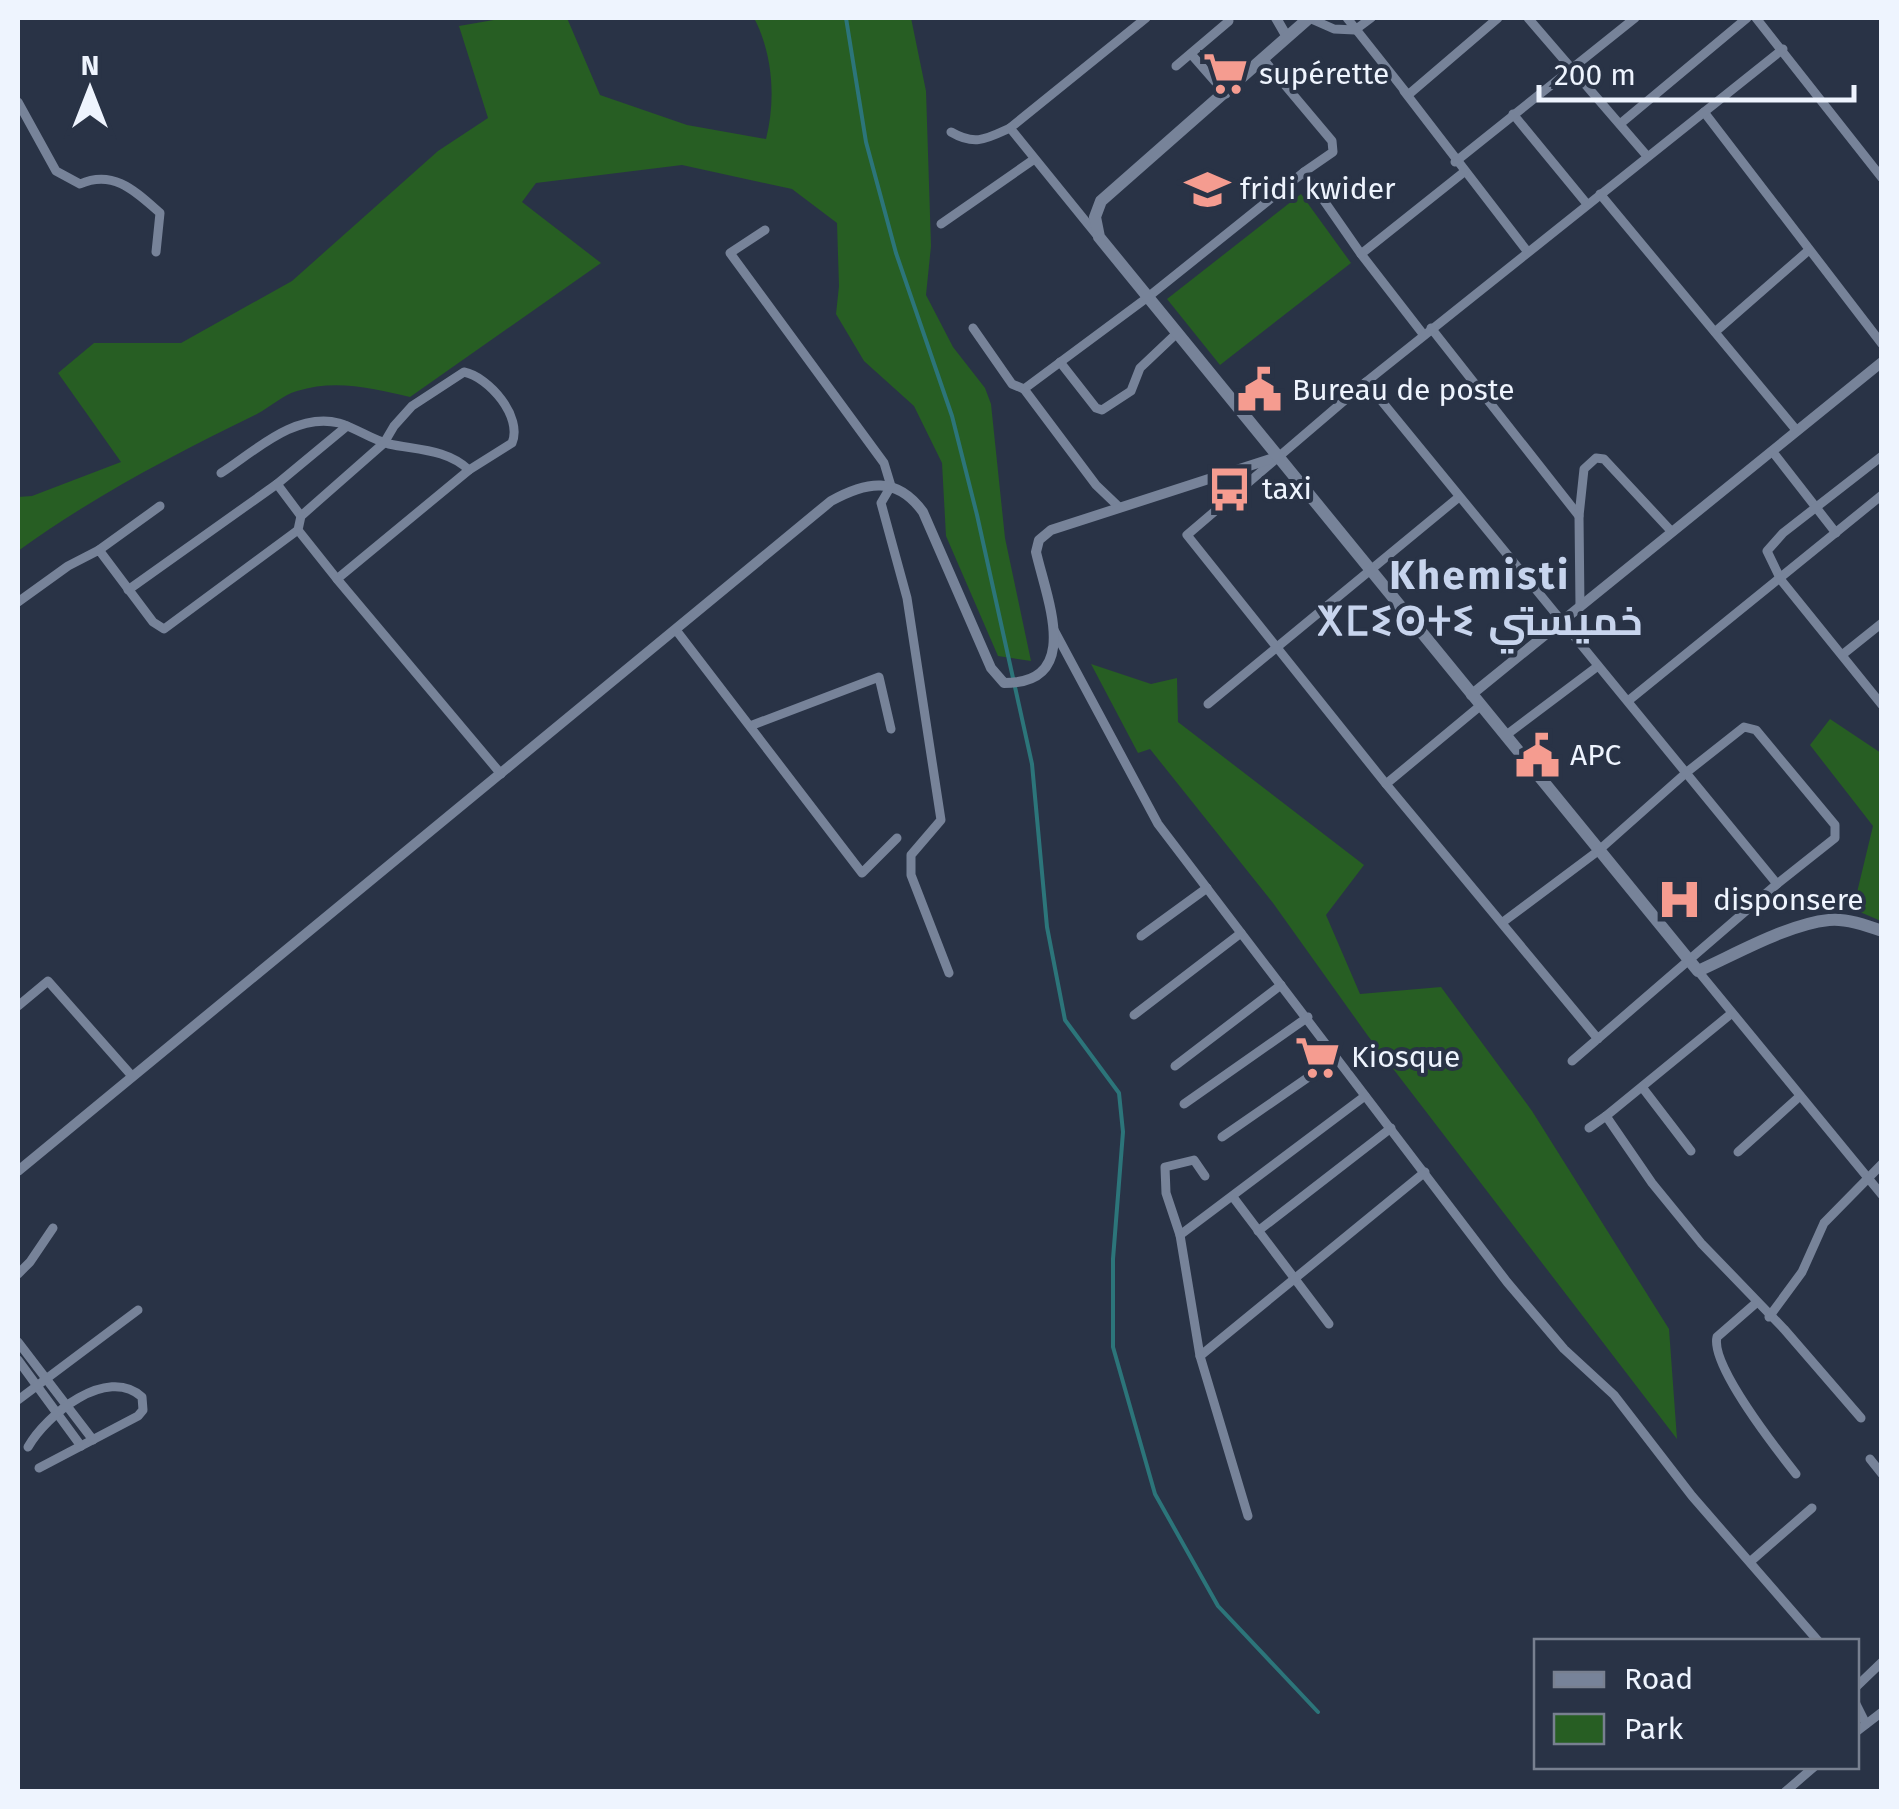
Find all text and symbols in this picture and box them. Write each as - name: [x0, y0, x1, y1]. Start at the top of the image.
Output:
- north arrow: [40, 40, 140, 140]
- scale bar: [1539, 40, 1854, 102]
- text: N: [81, 49, 99, 82]
- supermarket icon: supérette: [1202, 50, 1250, 98]
- place label: supérette: [1259, 56, 1389, 92]
- text: 200 m: [1554, 57, 1636, 93]
- school or university icon: fridi kwider: [1183, 165, 1231, 213]
- place label: fridi kwider: [1240, 171, 1396, 207]
- public building icon: Bureau de poste: [1235, 366, 1283, 414]
- place label: Bureau de poste: [1292, 372, 1514, 408]
- bus stop icon: taxi: [1205, 465, 1253, 513]
- place label: taxi: [1262, 471, 1312, 507]
- district label: Khemisti ⵅⵎⵉⵙⵜⵉ خميستي: [1317, 552, 1643, 654]
- public building icon: APC: [1513, 731, 1561, 779]
- place label: APC: [1570, 737, 1622, 773]
- hospital icon: disponsere: [1656, 876, 1704, 924]
- place label: disponsere: [1713, 882, 1864, 918]
- supermarket icon: Kiosque: [1294, 1033, 1342, 1081]
- place label: Kiosque: [1351, 1039, 1460, 1075]
- legend: [1534, 1639, 1859, 1769]
- text: Road: [1624, 1661, 1693, 1697]
- text: Park: [1624, 1711, 1684, 1747]

